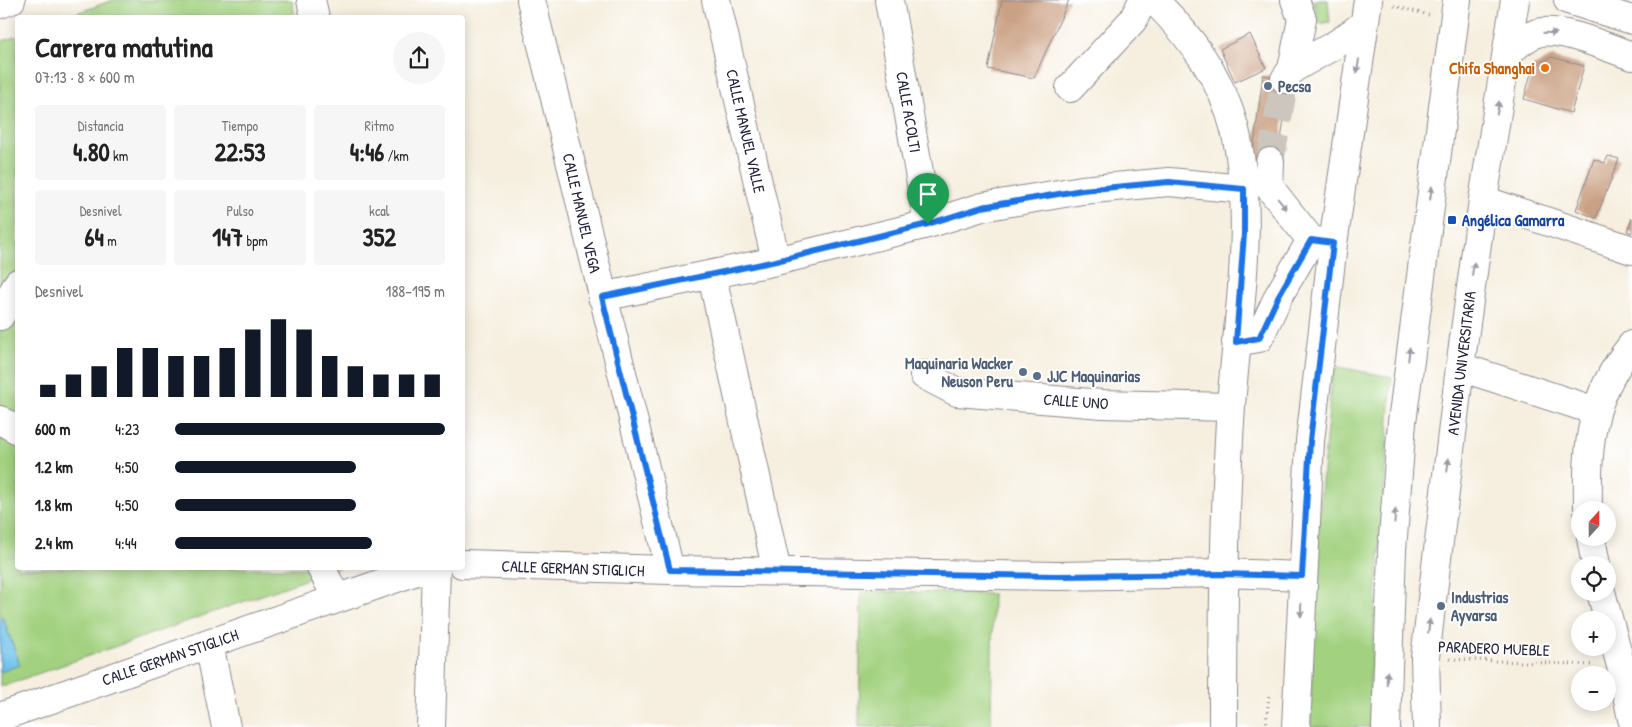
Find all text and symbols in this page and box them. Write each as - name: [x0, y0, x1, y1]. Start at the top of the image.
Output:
- text: Carrera matutina: [35, 28, 213, 66]
- one-way arrow: [1542, 29, 1558, 37]
- button: share: [393, 32, 445, 84]
- place label: Chifa Shanghai: [1449, 57, 1535, 80]
- one-way arrow: [1354, 58, 1362, 74]
- marker: Chifa Shanghai: [1539, 62, 1551, 74]
- text: 07:13 · 8 × 600 m: [35, 66, 135, 88]
- street label: CALLE MANUEL VALLE: [721, 67, 771, 195]
- street label: CALLE ACOLTI: [891, 70, 927, 154]
- place label: Pecsa: [1278, 75, 1311, 97]
- marker: Pecsa: [1262, 80, 1274, 92]
- one-way arrow: [1495, 100, 1503, 116]
- text: Distancia: [78, 116, 124, 135]
- text: Tiempo: [222, 116, 258, 135]
- text: Ritmo: [365, 116, 394, 135]
- text: 4.80: [73, 135, 110, 169]
- text: 22:53: [215, 135, 265, 169]
- text: 4:46: [350, 135, 384, 169]
- text: km: [110, 146, 128, 165]
- text: /km: [384, 146, 409, 165]
- street label: CALLE MANUEL VEGA: [558, 151, 606, 275]
- pin: [907, 173, 949, 224]
- icon: arrive: [914, 180, 942, 208]
- one-way arrow: [1427, 185, 1435, 201]
- one-way arrow: [1277, 197, 1288, 210]
- text: Desnivel: [80, 201, 122, 220]
- text: Pulso: [226, 201, 254, 220]
- text: kcal: [369, 201, 390, 220]
- place label: Angélica Gamarra: [1462, 209, 1565, 232]
- marker: Angélica Gamarra: [1446, 214, 1458, 226]
- text: 64: [85, 220, 104, 254]
- text: 147: [212, 220, 243, 254]
- text: 352: [363, 220, 396, 254]
- text: m: [104, 231, 117, 250]
- text: bpm: [243, 231, 268, 250]
- one-way arrow: [1470, 260, 1478, 276]
- text: Desnivel: [35, 280, 83, 302]
- text: 188–195 m: [386, 280, 445, 302]
- street label: AVENIDA UNIVERSITARIA: [1441, 290, 1481, 436]
- one-way arrow: [1405, 346, 1413, 362]
- place label: Maquinaria Wacker Neuson Peru: [905, 352, 1014, 392]
- place label: JJC Maquinarias: [1047, 365, 1141, 388]
- marker: Maquinaria Wacker Neuson Peru: [1017, 366, 1029, 378]
- marker: JJC Maquinarias: [1031, 370, 1043, 382]
- street label: CALLE UNO: [1043, 388, 1110, 414]
- text: 600 m: [35, 418, 70, 440]
- text: 4:23: [115, 418, 139, 440]
- text: 1.2 km: [35, 456, 73, 478]
- text: 4:50: [115, 456, 139, 478]
- one-way arrow: [1444, 456, 1452, 472]
- text: 1.8 km: [35, 494, 72, 516]
- text: 4:50: [115, 494, 139, 516]
- north arrow: [1571, 501, 1616, 546]
- map controls: [1571, 501, 1616, 711]
- one-way arrow: [1391, 508, 1399, 524]
- text: 2.4 km: [35, 532, 73, 554]
- text: 4:44: [115, 532, 137, 554]
- street label: CALLE GERMAN STIGLICH: [501, 555, 645, 581]
- button: locate: [1571, 556, 1616, 601]
- place label: Industrias Ayvarsa: [1451, 586, 1509, 627]
- marker: Industrias Ayvarsa: [1435, 600, 1447, 612]
- one-way arrow: [1296, 602, 1304, 618]
- button: +: [1571, 611, 1616, 656]
- one-way arrow: [1425, 618, 1433, 634]
- street label: CALLE GERMAN STIGLICH: [99, 623, 241, 691]
- street label: PARADERO MUEBLE: [1438, 635, 1550, 661]
- button: −: [1571, 666, 1616, 711]
- one-way arrow: [1384, 670, 1392, 686]

